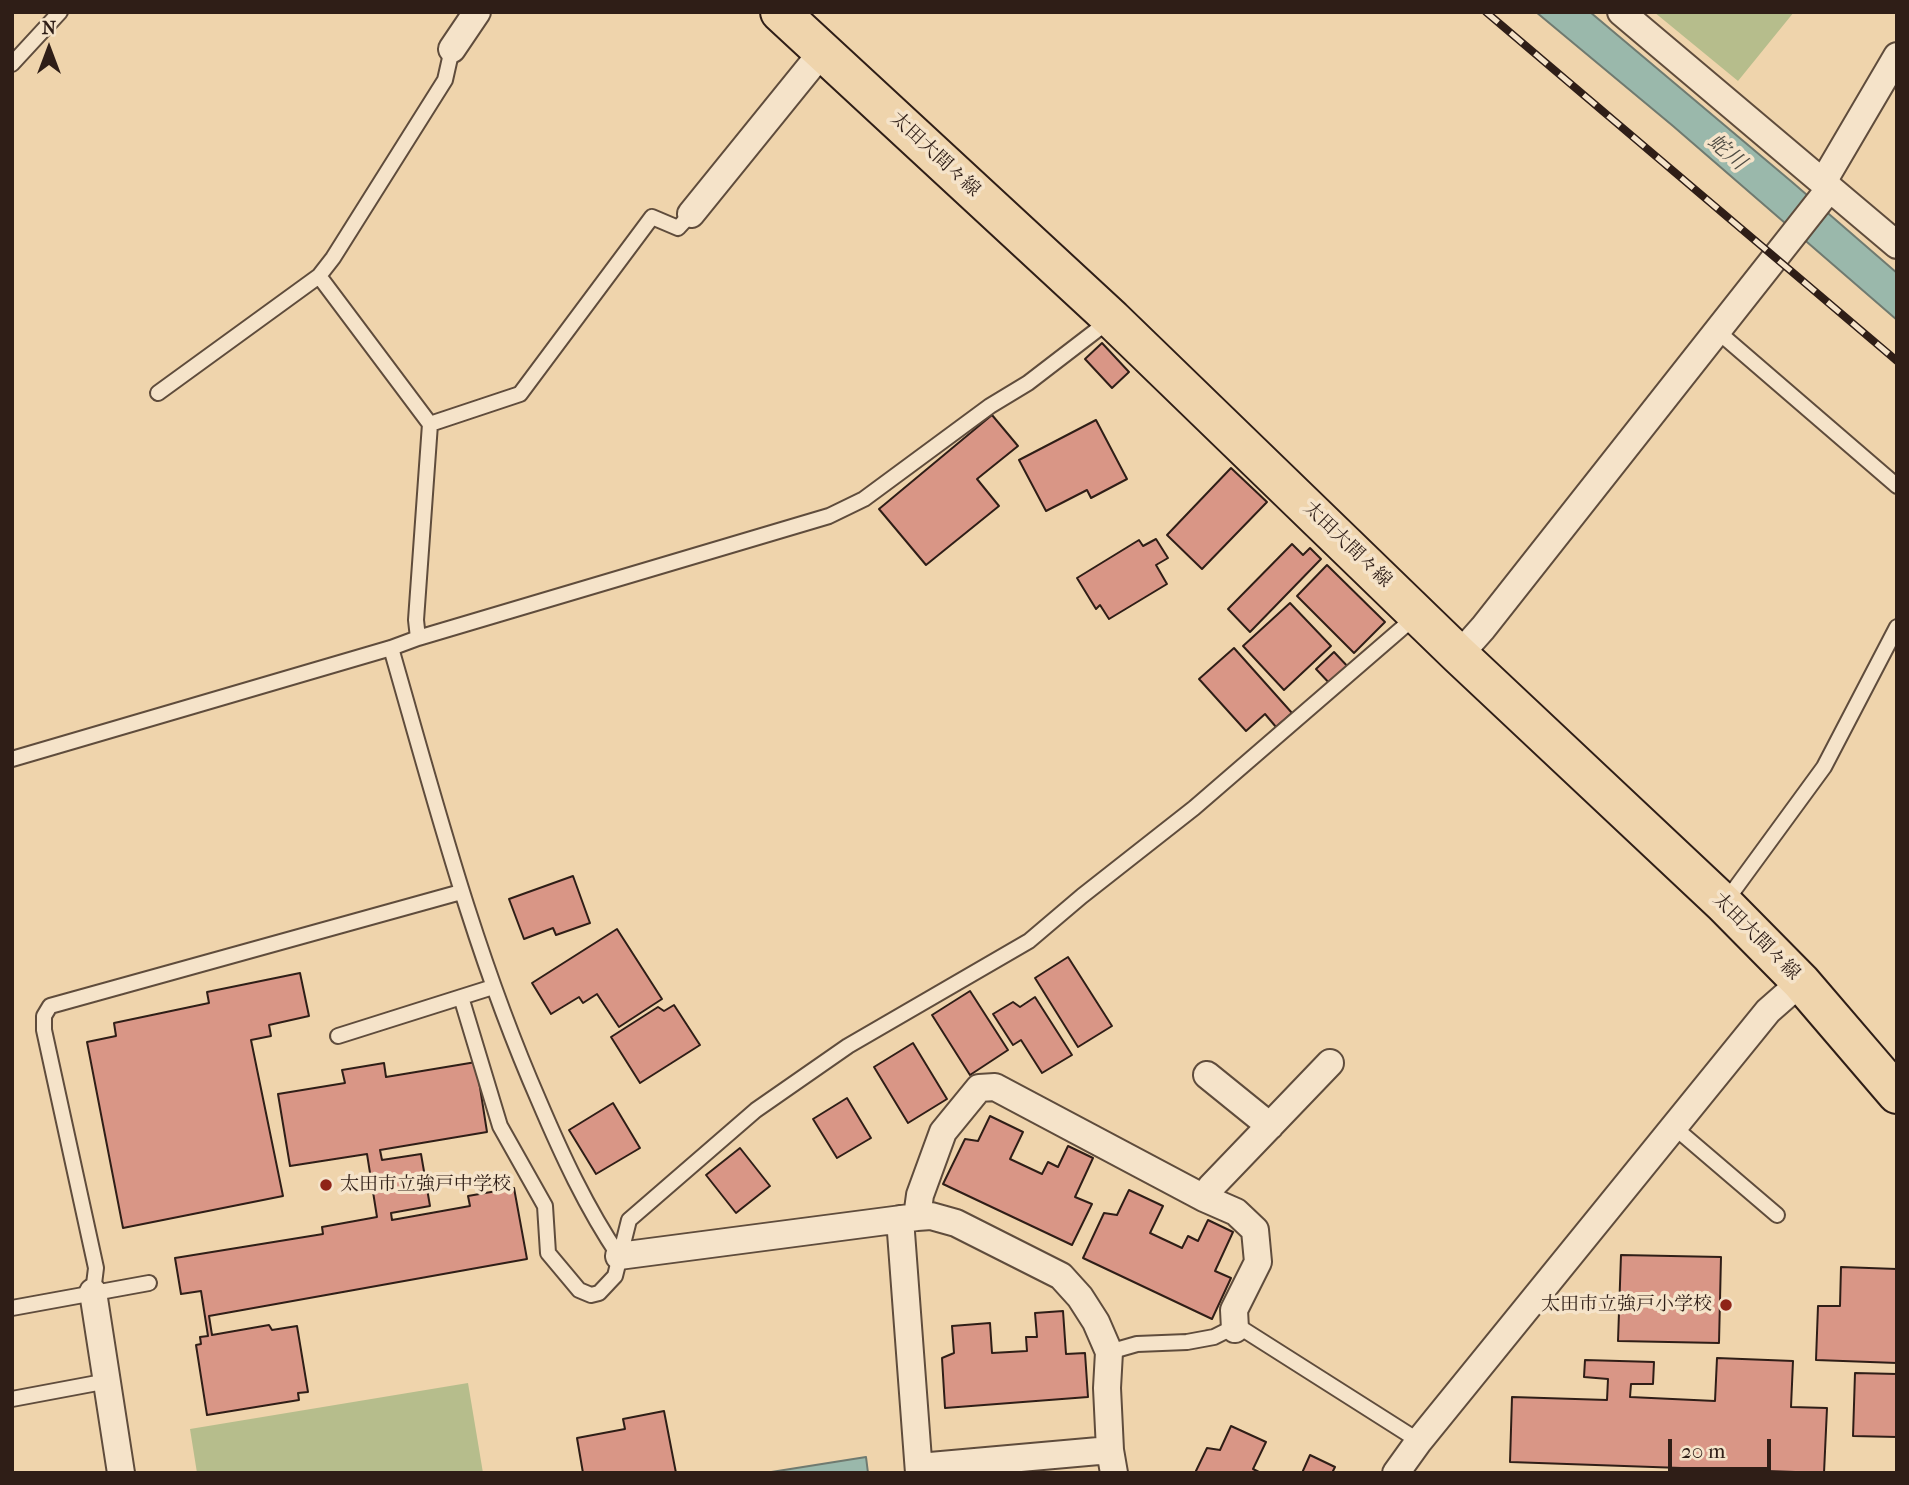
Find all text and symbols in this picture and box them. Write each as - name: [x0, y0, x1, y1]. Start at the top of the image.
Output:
- north arrow: [14, 14, 84, 84]
- text: N: [42, 17, 56, 39]
- street label: 太田大間々線: [886, 108, 984, 202]
- water label: 蛇川: [1702, 130, 1750, 176]
- street label: 太田大間々線: [1298, 497, 1396, 593]
- street label: 太田大間々線: [1708, 889, 1804, 985]
- place label: 太田市立強戸中学校: [340, 1174, 511, 1196]
- marker: 太田市立強戸中学校: [318, 1177, 334, 1193]
- place label: 太田市立強戸小学校: [1541, 1294, 1712, 1316]
- marker: 太田市立強戸小学校: [1718, 1297, 1734, 1313]
- scale bar: [1671, 1426, 1774, 1470]
- text: 20 m: [1681, 1439, 1725, 1463]

